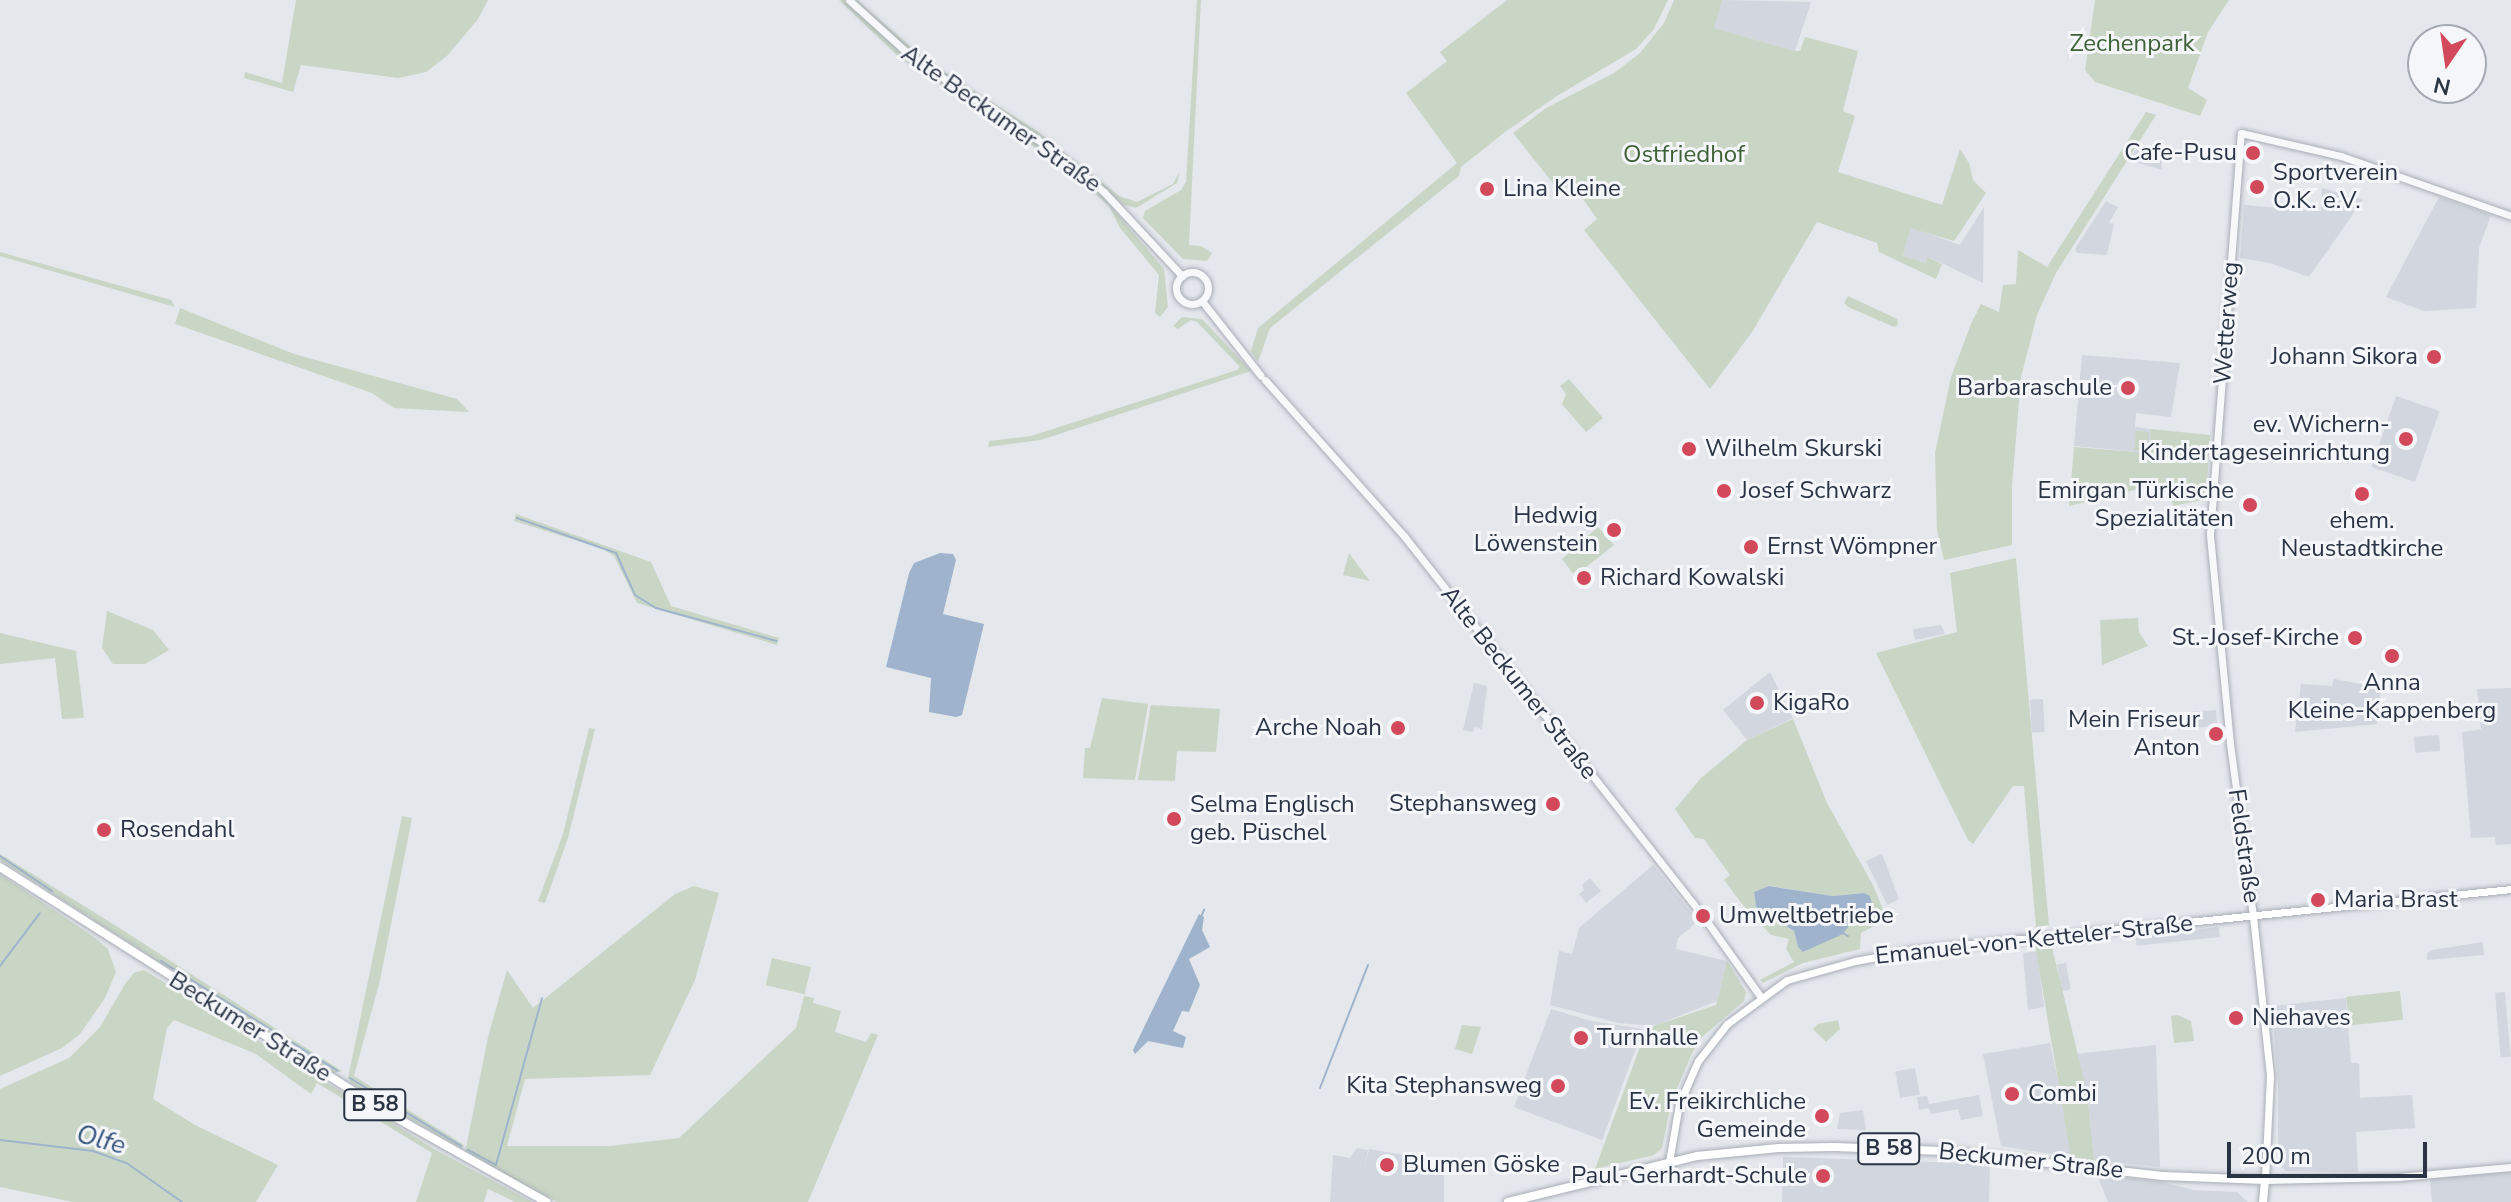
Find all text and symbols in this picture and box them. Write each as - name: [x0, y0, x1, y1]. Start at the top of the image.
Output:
- north arrow: [2407, 24, 2487, 104]
- park label: Zechenpark: [2070, 30, 2194, 58]
- street label: Alte Beckumer Straße: [896, 39, 1106, 199]
- text: N: [2431, 69, 2453, 102]
- place label: Cafe-Pusu: [2124, 139, 2237, 167]
- park label: Ostfriedhof: [1623, 141, 1745, 169]
- marker: Cafe-Pusu: [2244, 144, 2262, 162]
- place label: Sportverein O.K. e.V.: [2273, 159, 2398, 215]
- place label: Lina Kleine: [1503, 175, 1621, 203]
- marker: Sportverein O.K. e.V.: [2248, 178, 2266, 196]
- marker: Lina Kleine: [1478, 180, 1496, 198]
- street label: Wetterweg: [2208, 261, 2246, 385]
- place label: Johann Sikora: [2271, 343, 2418, 371]
- marker: Johann Sikora: [2425, 348, 2443, 366]
- place label: Barbaraschule: [1957, 374, 2112, 402]
- marker: Barbaraschule: [2119, 379, 2137, 397]
- place label: ev. Wichern- Kindertageseinrichtung: [2140, 411, 2390, 467]
- marker: ev. Wichern- Kindertageseinrichtung: [2397, 430, 2415, 448]
- place label: Wilhelm Skurski: [1705, 435, 1882, 463]
- marker: Wilhelm Skurski: [1680, 440, 1698, 458]
- place label: Josef Schwarz: [1740, 477, 1891, 505]
- place label: Emirgan Türkische Spezialitäten: [2037, 477, 2234, 533]
- marker: Josef Schwarz: [1715, 482, 1733, 500]
- marker: ehem. Neustadtkirche: [2353, 485, 2371, 503]
- marker: Emirgan Türkische Spezialitäten: [2241, 496, 2259, 514]
- place label: Hedwig Löwenstein: [1474, 502, 1598, 558]
- place label: ehem. Neustadtkirche: [2281, 507, 2443, 563]
- marker: Hedwig Löwenstein: [1605, 521, 1623, 539]
- place label: Ernst Wömpner: [1767, 533, 1937, 561]
- marker: Ernst Wömpner: [1742, 538, 1760, 556]
- place label: Richard Kowalski: [1600, 564, 1784, 592]
- marker: Richard Kowalski: [1575, 569, 1593, 587]
- street label: Alte Beckumer Straße: [1435, 581, 1603, 785]
- place label: St.-Josef-Kirche: [2172, 624, 2339, 652]
- marker: St.-Josef-Kirche: [2346, 629, 2364, 647]
- marker: Anna Kleine-Kappenberg: [2383, 647, 2401, 665]
- place label: Anna Kleine-Kappenberg: [2288, 669, 2496, 725]
- place label: KigaRo: [1773, 689, 1849, 717]
- marker: KigaRo: [1748, 694, 1766, 712]
- place label: Mein Friseur Anton: [2068, 706, 2200, 762]
- place label: Arche Noah: [1255, 714, 1382, 742]
- marker: Arche Noah: [1389, 719, 1407, 737]
- marker: Mein Friseur Anton: [2207, 725, 2225, 743]
- street label: Feldstraße: [2222, 787, 2266, 905]
- place label: Stephansweg: [1389, 790, 1537, 818]
- place label: Selma Englisch geb. Püschel: [1190, 791, 1355, 847]
- marker: Stephansweg: [1544, 795, 1562, 813]
- marker: Selma Englisch geb. Püschel: [1165, 810, 1183, 828]
- place label: Rosendahl: [120, 816, 235, 844]
- marker: Rosendahl: [95, 821, 113, 839]
- place label: Maria Brast: [2334, 886, 2458, 914]
- marker: Maria Brast: [2309, 891, 2327, 909]
- place label: Umweltbetriebe: [1719, 902, 1894, 930]
- marker: Umweltbetriebe: [1694, 907, 1712, 925]
- street label: Emanuel-von-Ketteler-Straße: [1874, 909, 2194, 971]
- street label: Beckumer Straße: [164, 966, 336, 1088]
- place label: Niehaves: [2252, 1004, 2351, 1032]
- marker: Niehaves: [2227, 1009, 2245, 1027]
- place label: Turnhalle: [1597, 1024, 1699, 1052]
- marker: Turnhalle: [1572, 1029, 1590, 1047]
- place label: Kita Stephansweg: [1346, 1072, 1542, 1100]
- marker: Kita Stephansweg: [1549, 1077, 1567, 1095]
- place label: Combi: [2028, 1080, 2097, 1108]
- marker: Combi: [2003, 1085, 2021, 1103]
- road number: B 58: [343, 1087, 407, 1123]
- place label: Ev. Freikirchliche Gemeinde: [1629, 1088, 1806, 1144]
- marker: Ev. Freikirchliche Gemeinde: [1813, 1107, 1831, 1125]
- water label: Olfe: [73, 1119, 129, 1161]
- scale bar: [2231, 1126, 2431, 1176]
- road number: B 58: [1857, 1131, 1921, 1167]
- street label: Beckumer Straße: [1937, 1137, 2125, 1185]
- text: 200 m: [2241, 1140, 2311, 1172]
- place label: Blumen Göske: [1403, 1151, 1560, 1179]
- marker: Blumen Göske: [1378, 1156, 1396, 1174]
- place label: Paul-Gerhardt-Schule: [1571, 1162, 1807, 1190]
- marker: Paul-Gerhardt-Schule: [1814, 1167, 1832, 1185]

